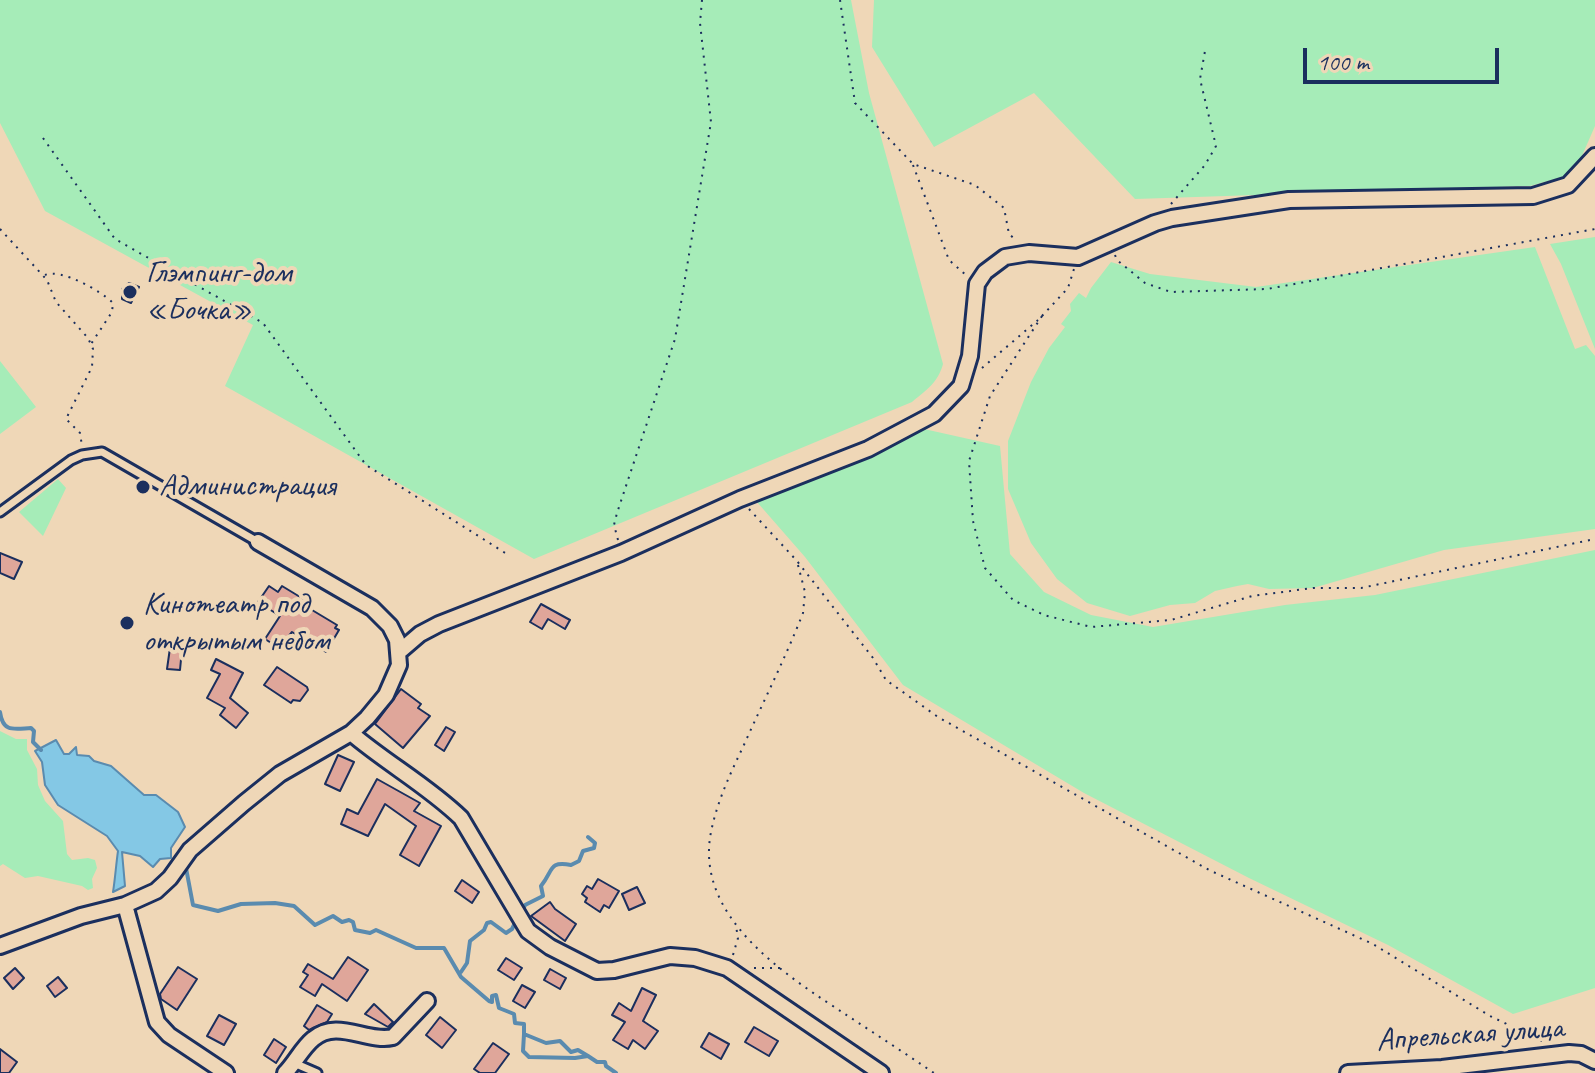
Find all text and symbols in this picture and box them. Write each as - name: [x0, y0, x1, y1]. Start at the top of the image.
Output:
- scale bar: [1307, 32, 1503, 82]
- text: 100 m: [1317, 47, 1369, 77]
- place label: Глэмпинг-дом «Бочка»: [146, 255, 291, 330]
- marker: Глэмпинг-дом «Бочка»: [121, 283, 139, 301]
- place label: Администрация: [159, 468, 336, 506]
- marker: Администрация: [134, 478, 152, 496]
- place label: Кинотеатр под открытым небом: [143, 586, 329, 661]
- marker: Кинотеатр под открытым небом: [118, 614, 136, 632]
- street label: Апрельская улица: [1375, 1009, 1565, 1061]

